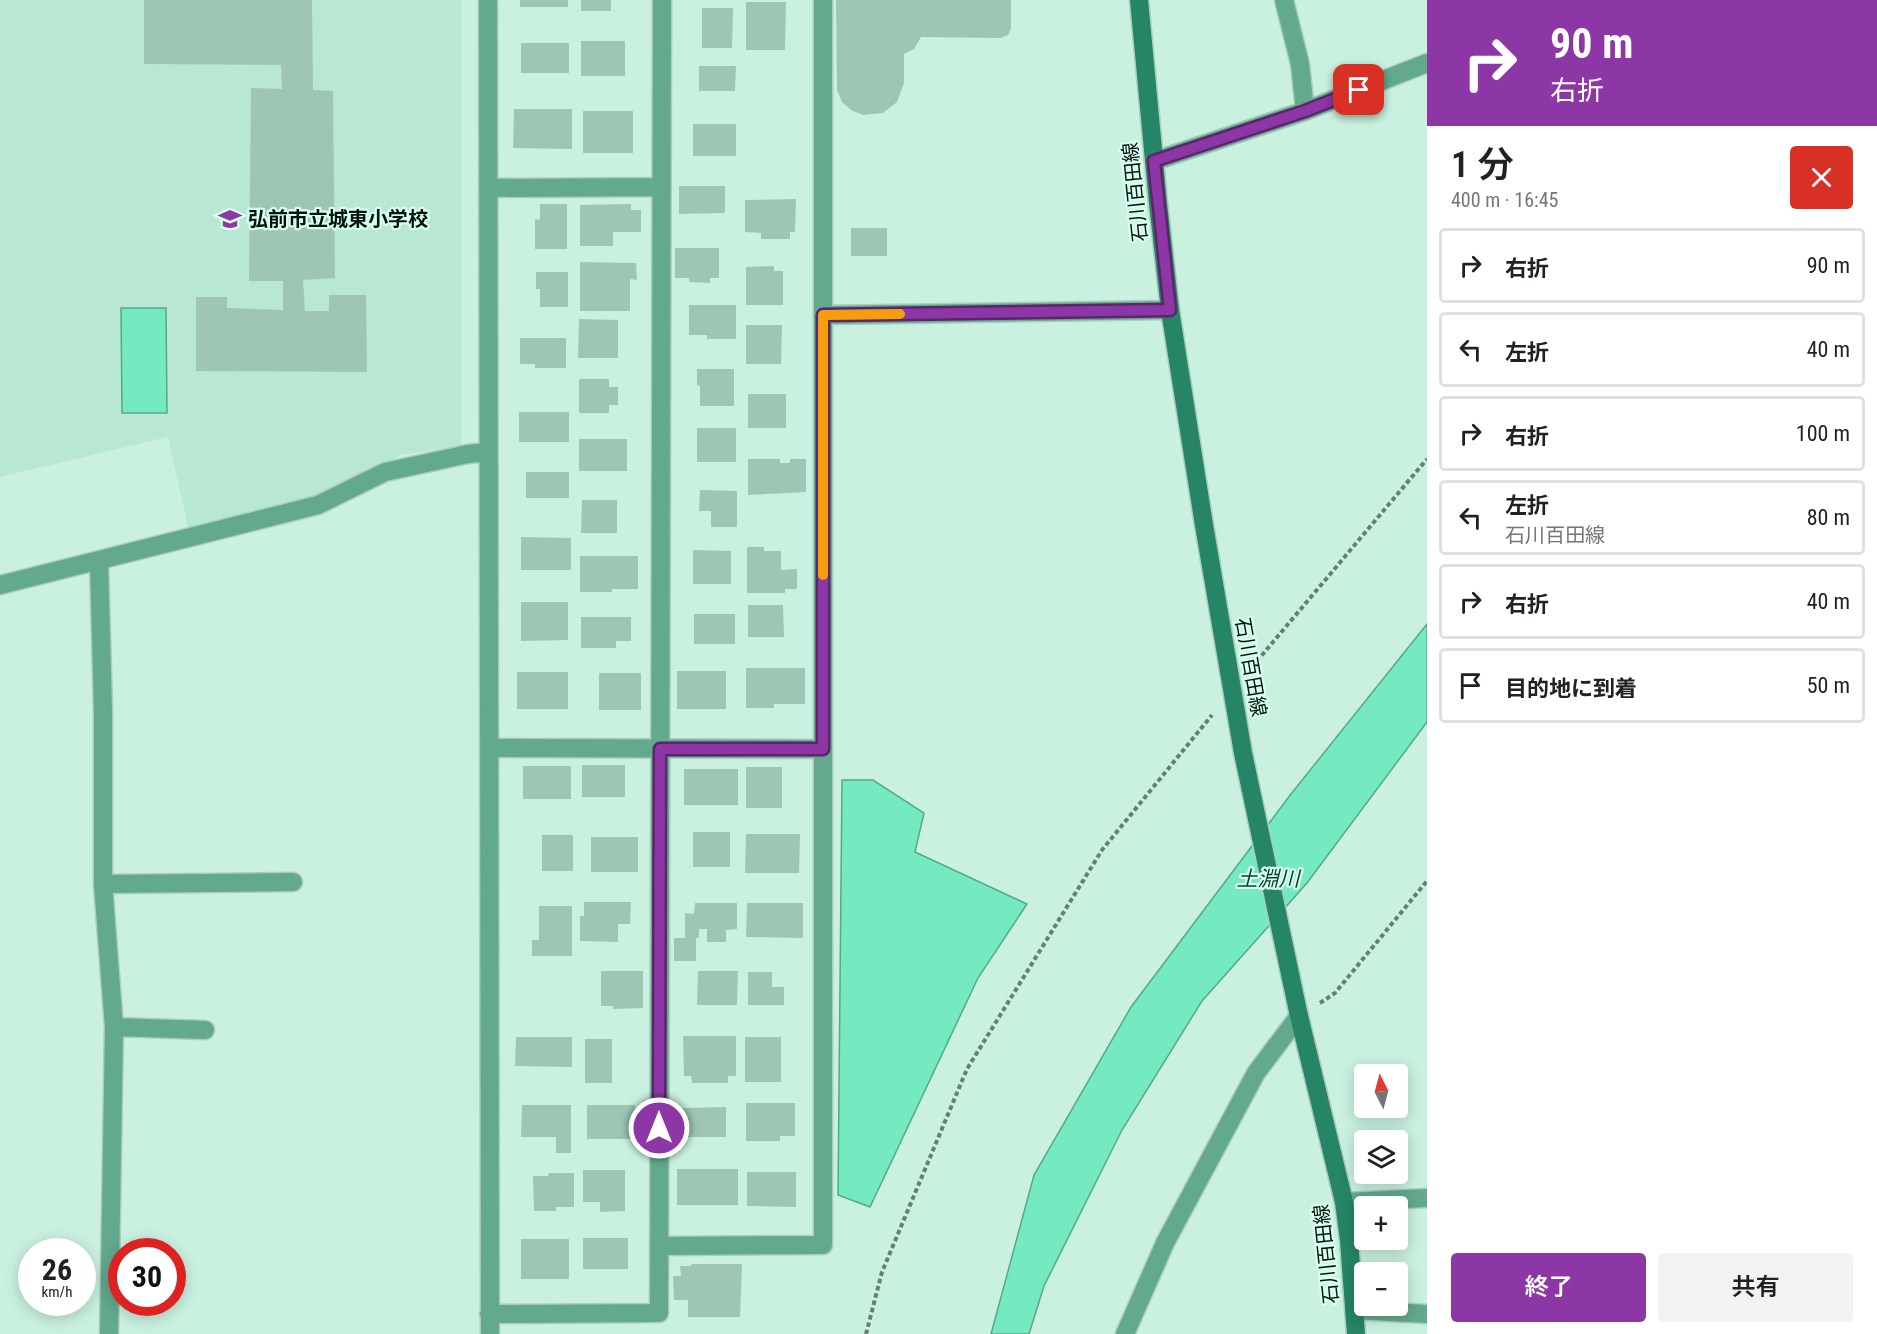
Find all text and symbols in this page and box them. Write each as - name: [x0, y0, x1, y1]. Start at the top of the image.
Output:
- text: 90 m: [1550, 19, 1633, 68]
- icon: right: [1451, 24, 1529, 102]
- pin: [1333, 64, 1384, 115]
- icon: arrive: [1342, 73, 1375, 106]
- text: 右折: [1550, 75, 1604, 107]
- street label: 石川百田線: [1118, 141, 1152, 243]
- text: 1 分: [1451, 144, 1513, 186]
- button: close: [1790, 146, 1853, 209]
- text: 400 m · 16:45: [1451, 188, 1558, 212]
- school or university icon: 弘前市立城東小学校: [217, 206, 243, 232]
- place label: 弘前市立城東小学校: [248, 207, 428, 231]
- icon: right: [1454, 249, 1487, 282]
- text: 90 m: [1807, 253, 1850, 278]
- text: 右折: [1505, 256, 1549, 281]
- icon: left: [1454, 333, 1487, 366]
- text: 40 m: [1807, 337, 1850, 362]
- text: 左折: [1505, 340, 1549, 365]
- icon: right: [1454, 417, 1487, 450]
- text: 100 m: [1796, 421, 1850, 446]
- text: 右折: [1505, 424, 1549, 449]
- text: 左折: [1505, 493, 1549, 518]
- icon: left: [1454, 501, 1487, 534]
- text: 80 m: [1807, 505, 1850, 530]
- text: 石川百田線: [1505, 523, 1605, 547]
- icon: right: [1454, 585, 1487, 618]
- text: 40 m: [1807, 589, 1850, 614]
- text: 右折: [1505, 592, 1549, 617]
- street label: 石川百田線: [1230, 616, 1272, 718]
- icon: arrive: [1454, 669, 1487, 702]
- text: 50 m: [1807, 673, 1850, 698]
- text: 目的地に到着: [1505, 676, 1637, 701]
- water label: 土淵川: [1237, 867, 1301, 891]
- north arrow: [1354, 1064, 1408, 1118]
- map controls: [1354, 1064, 1408, 1316]
- position arrow: [627, 1096, 691, 1160]
- button: layers: [1354, 1130, 1408, 1184]
- button: +: [1354, 1196, 1408, 1250]
- street label: 石川百田線: [1309, 1203, 1343, 1305]
- speed limit sign: 30: [108, 1238, 186, 1316]
- text: 26: [42, 1252, 72, 1287]
- button: 終了: [1451, 1253, 1646, 1322]
- button: 共有: [1658, 1253, 1853, 1322]
- button: −: [1354, 1262, 1408, 1316]
- text: km/h: [42, 1283, 72, 1301]

